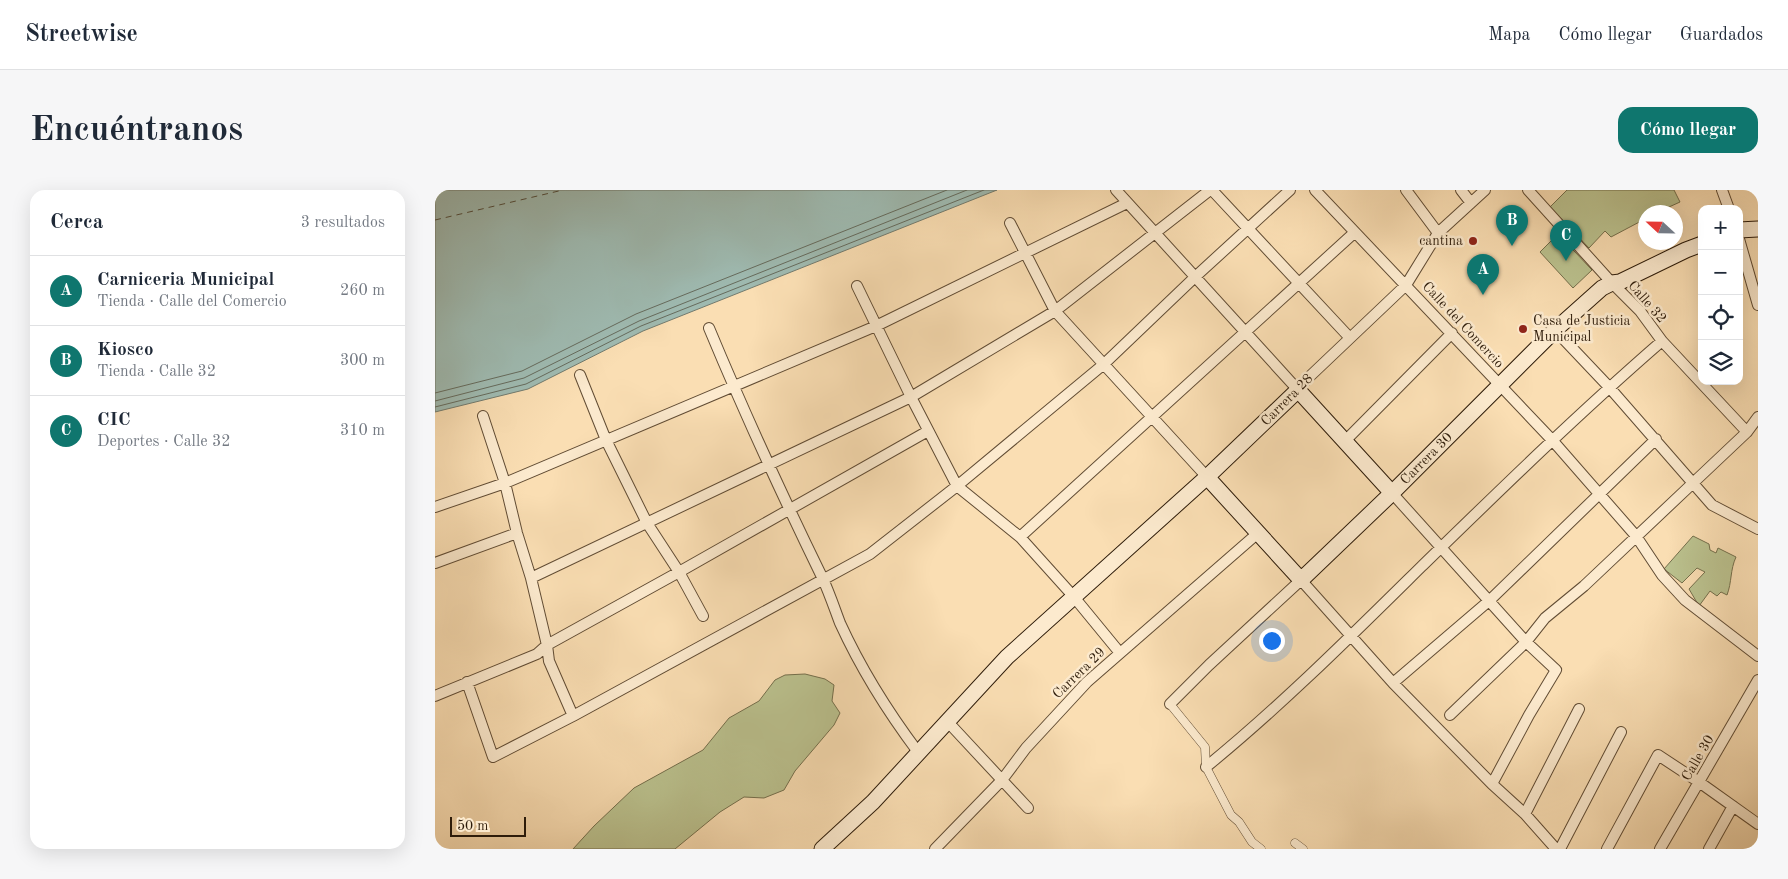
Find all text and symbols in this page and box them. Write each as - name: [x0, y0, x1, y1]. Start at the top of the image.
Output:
- text: Streetwise: [25, 23, 138, 47]
- text: Mapa: [1488, 26, 1530, 44]
- text: Cómo llegar: [1558, 26, 1652, 44]
- text: Guardados: [1680, 26, 1763, 44]
- button: Cómo llegar: [1618, 107, 1758, 153]
- text: Encuéntranos: [30, 113, 243, 148]
- pin: B: [1496, 205, 1528, 246]
- north arrow: [1638, 205, 1683, 250]
- map controls: [1698, 205, 1743, 385]
- button: +: [1698, 205, 1743, 250]
- text: Cerca: [50, 212, 103, 233]
- text: 3 resultados: [301, 215, 385, 231]
- pin: C: [1550, 220, 1582, 261]
- place label: cantina: [1419, 234, 1463, 248]
- marker: cantina: [1467, 235, 1479, 247]
- button: −: [1698, 250, 1743, 295]
- pin: A: [1467, 254, 1499, 295]
- text: Carniceria Municipal: [97, 271, 274, 290]
- street label: Calle 32: [1625, 278, 1669, 326]
- street label: Calle del Comercio: [1420, 279, 1506, 371]
- text: A: [60, 283, 72, 299]
- text: 260 m: [340, 283, 385, 299]
- text: Tienda · Calle del Comercio: [97, 294, 287, 310]
- button: locate: [1698, 295, 1743, 340]
- place label: Casa de Justicia Municipal: [1533, 314, 1631, 344]
- marker: Casa de Justicia Municipal: [1517, 323, 1529, 335]
- button: layers: [1698, 340, 1743, 385]
- text: Kiosco: [97, 341, 153, 360]
- text: B: [60, 353, 72, 369]
- text: 300 m: [340, 353, 385, 369]
- text: Tienda · Calle 32: [97, 364, 216, 380]
- street label: Carrera 28: [1258, 371, 1316, 429]
- text: CIC: [97, 411, 130, 430]
- text: C: [61, 423, 71, 439]
- text: 310 m: [340, 423, 385, 439]
- street label: Carrera 30: [1398, 430, 1455, 487]
- text: Deportes · Calle 32: [97, 434, 231, 450]
- your location: [1259, 628, 1285, 654]
- street label: Carrera 29: [1050, 645, 1108, 701]
- street label: Calle 30: [1679, 733, 1717, 783]
- scale bar: [450, 814, 526, 837]
- text: 50 m: [457, 819, 488, 833]

